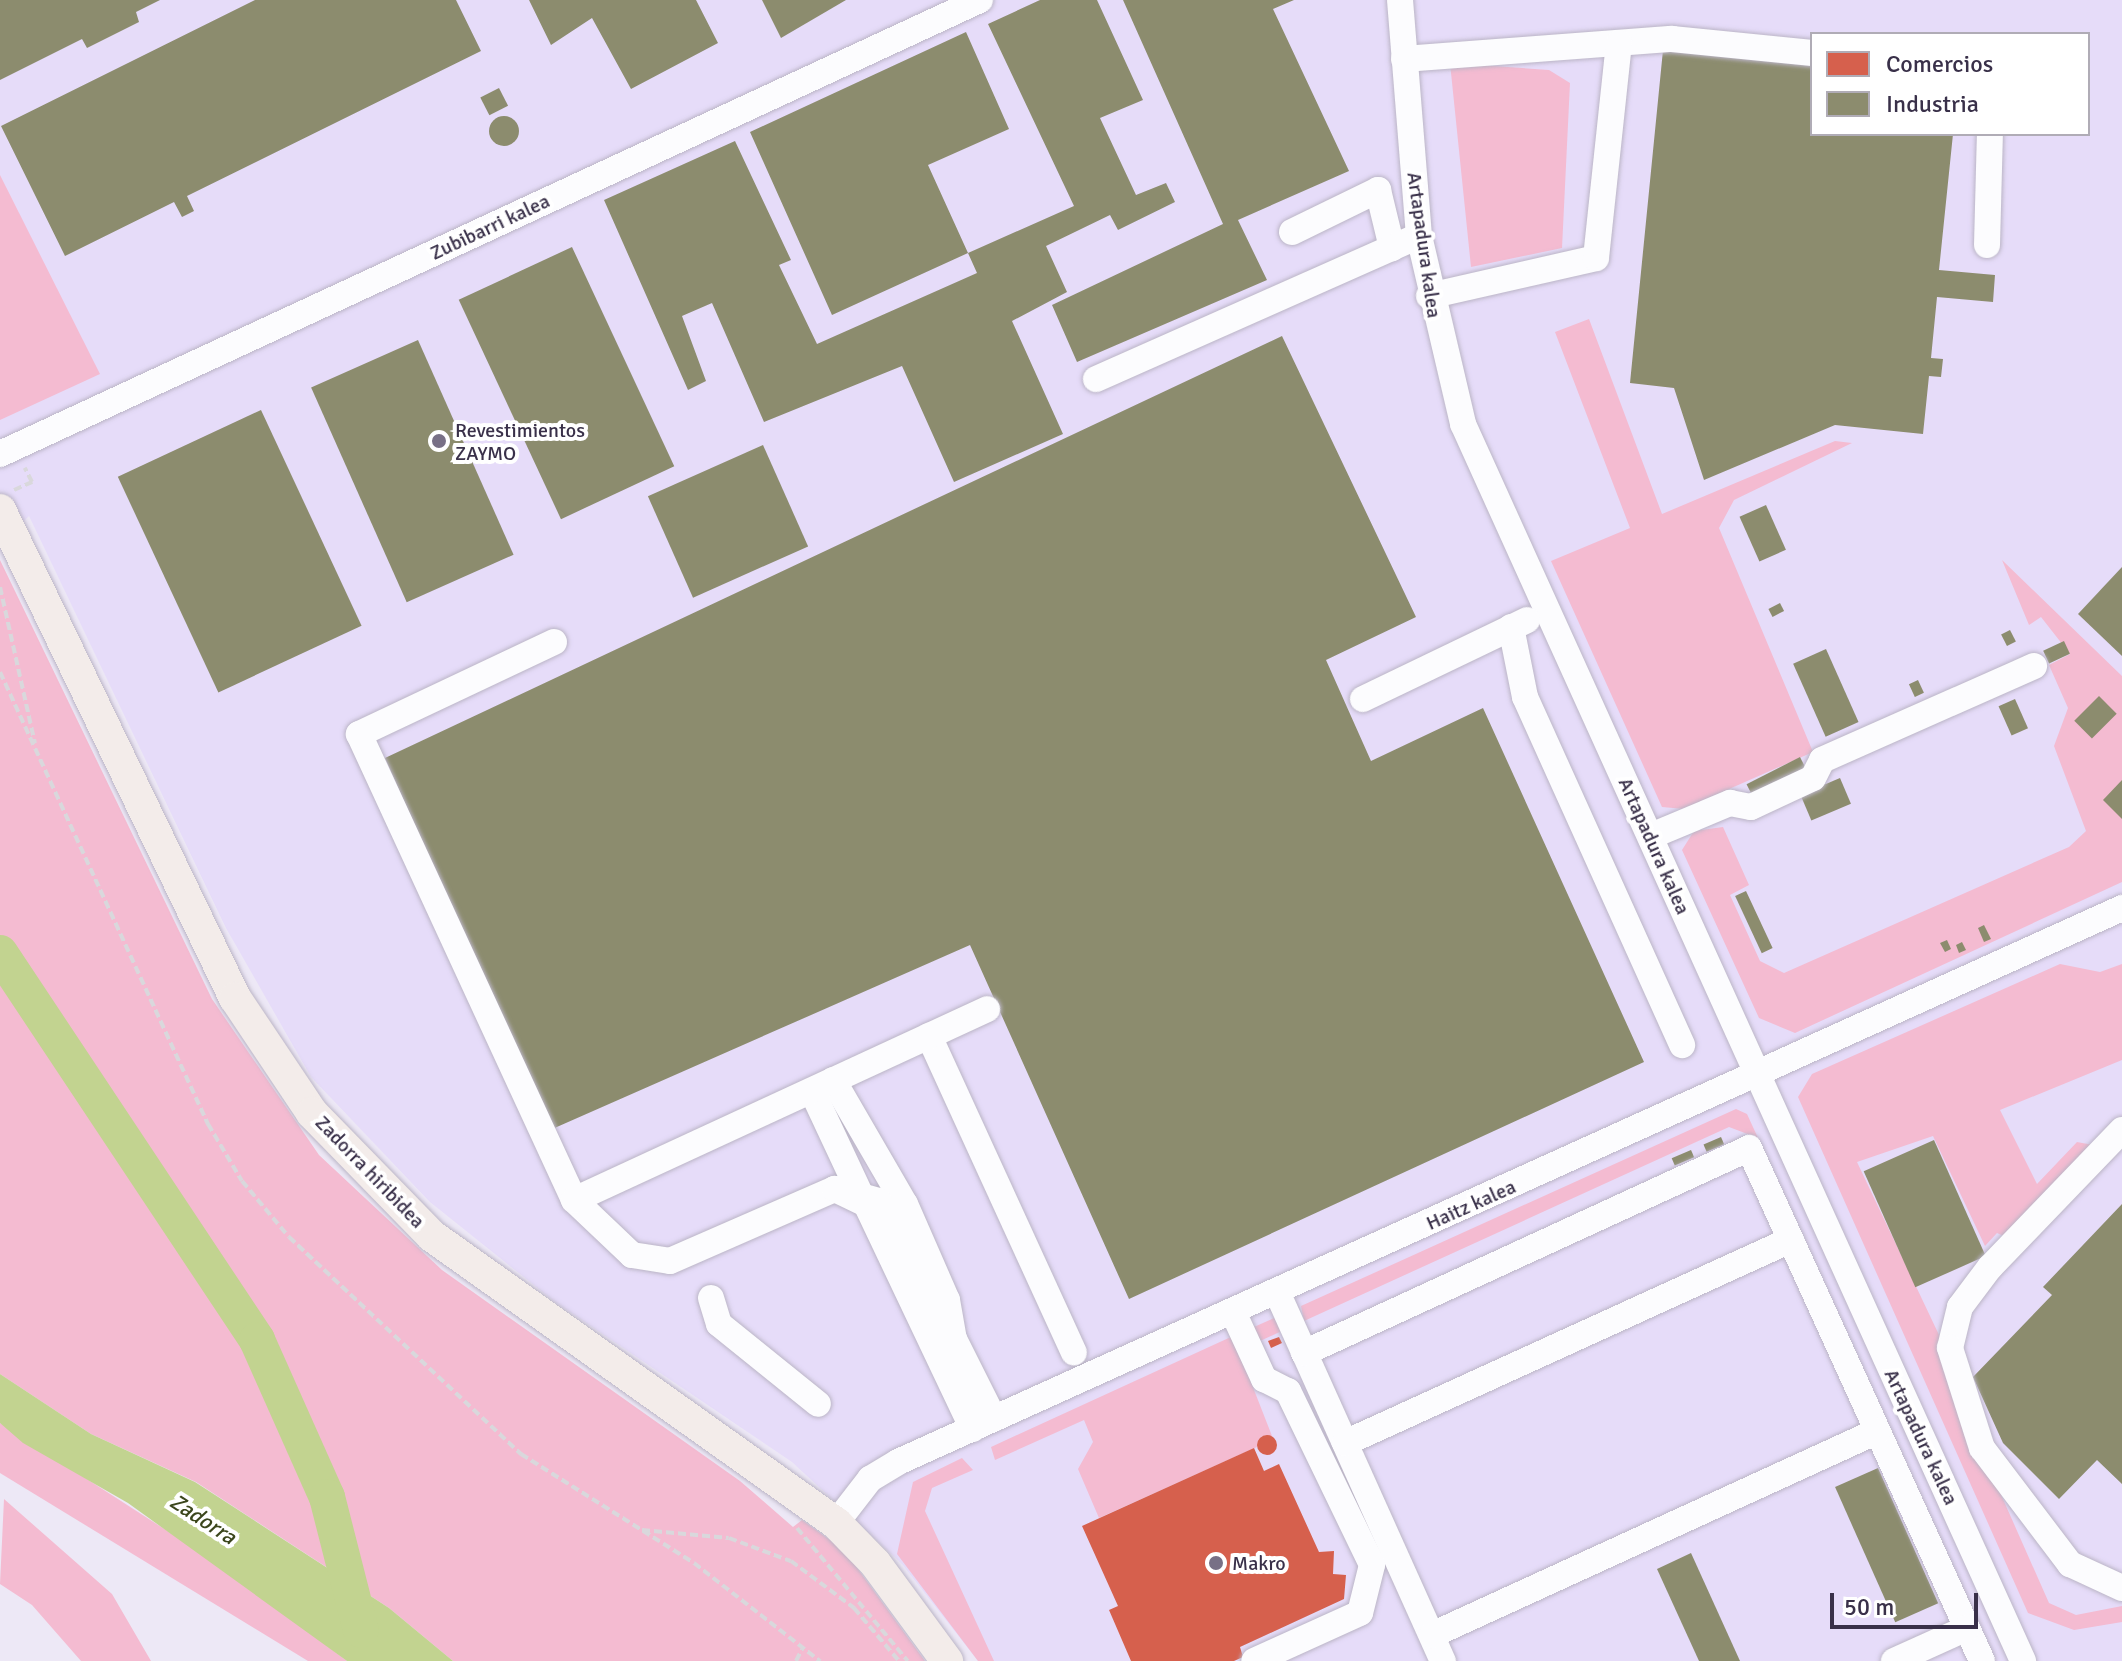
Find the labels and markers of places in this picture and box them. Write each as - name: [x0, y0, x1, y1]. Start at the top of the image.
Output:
- place label: Revestimientos ZAYMO: [455, 418, 585, 465]
- marker: Revestimientos ZAYMO: [430, 432, 448, 450]
- place label: Makro: [1232, 1551, 1286, 1575]
- marker: Makro: [1207, 1554, 1225, 1572]

